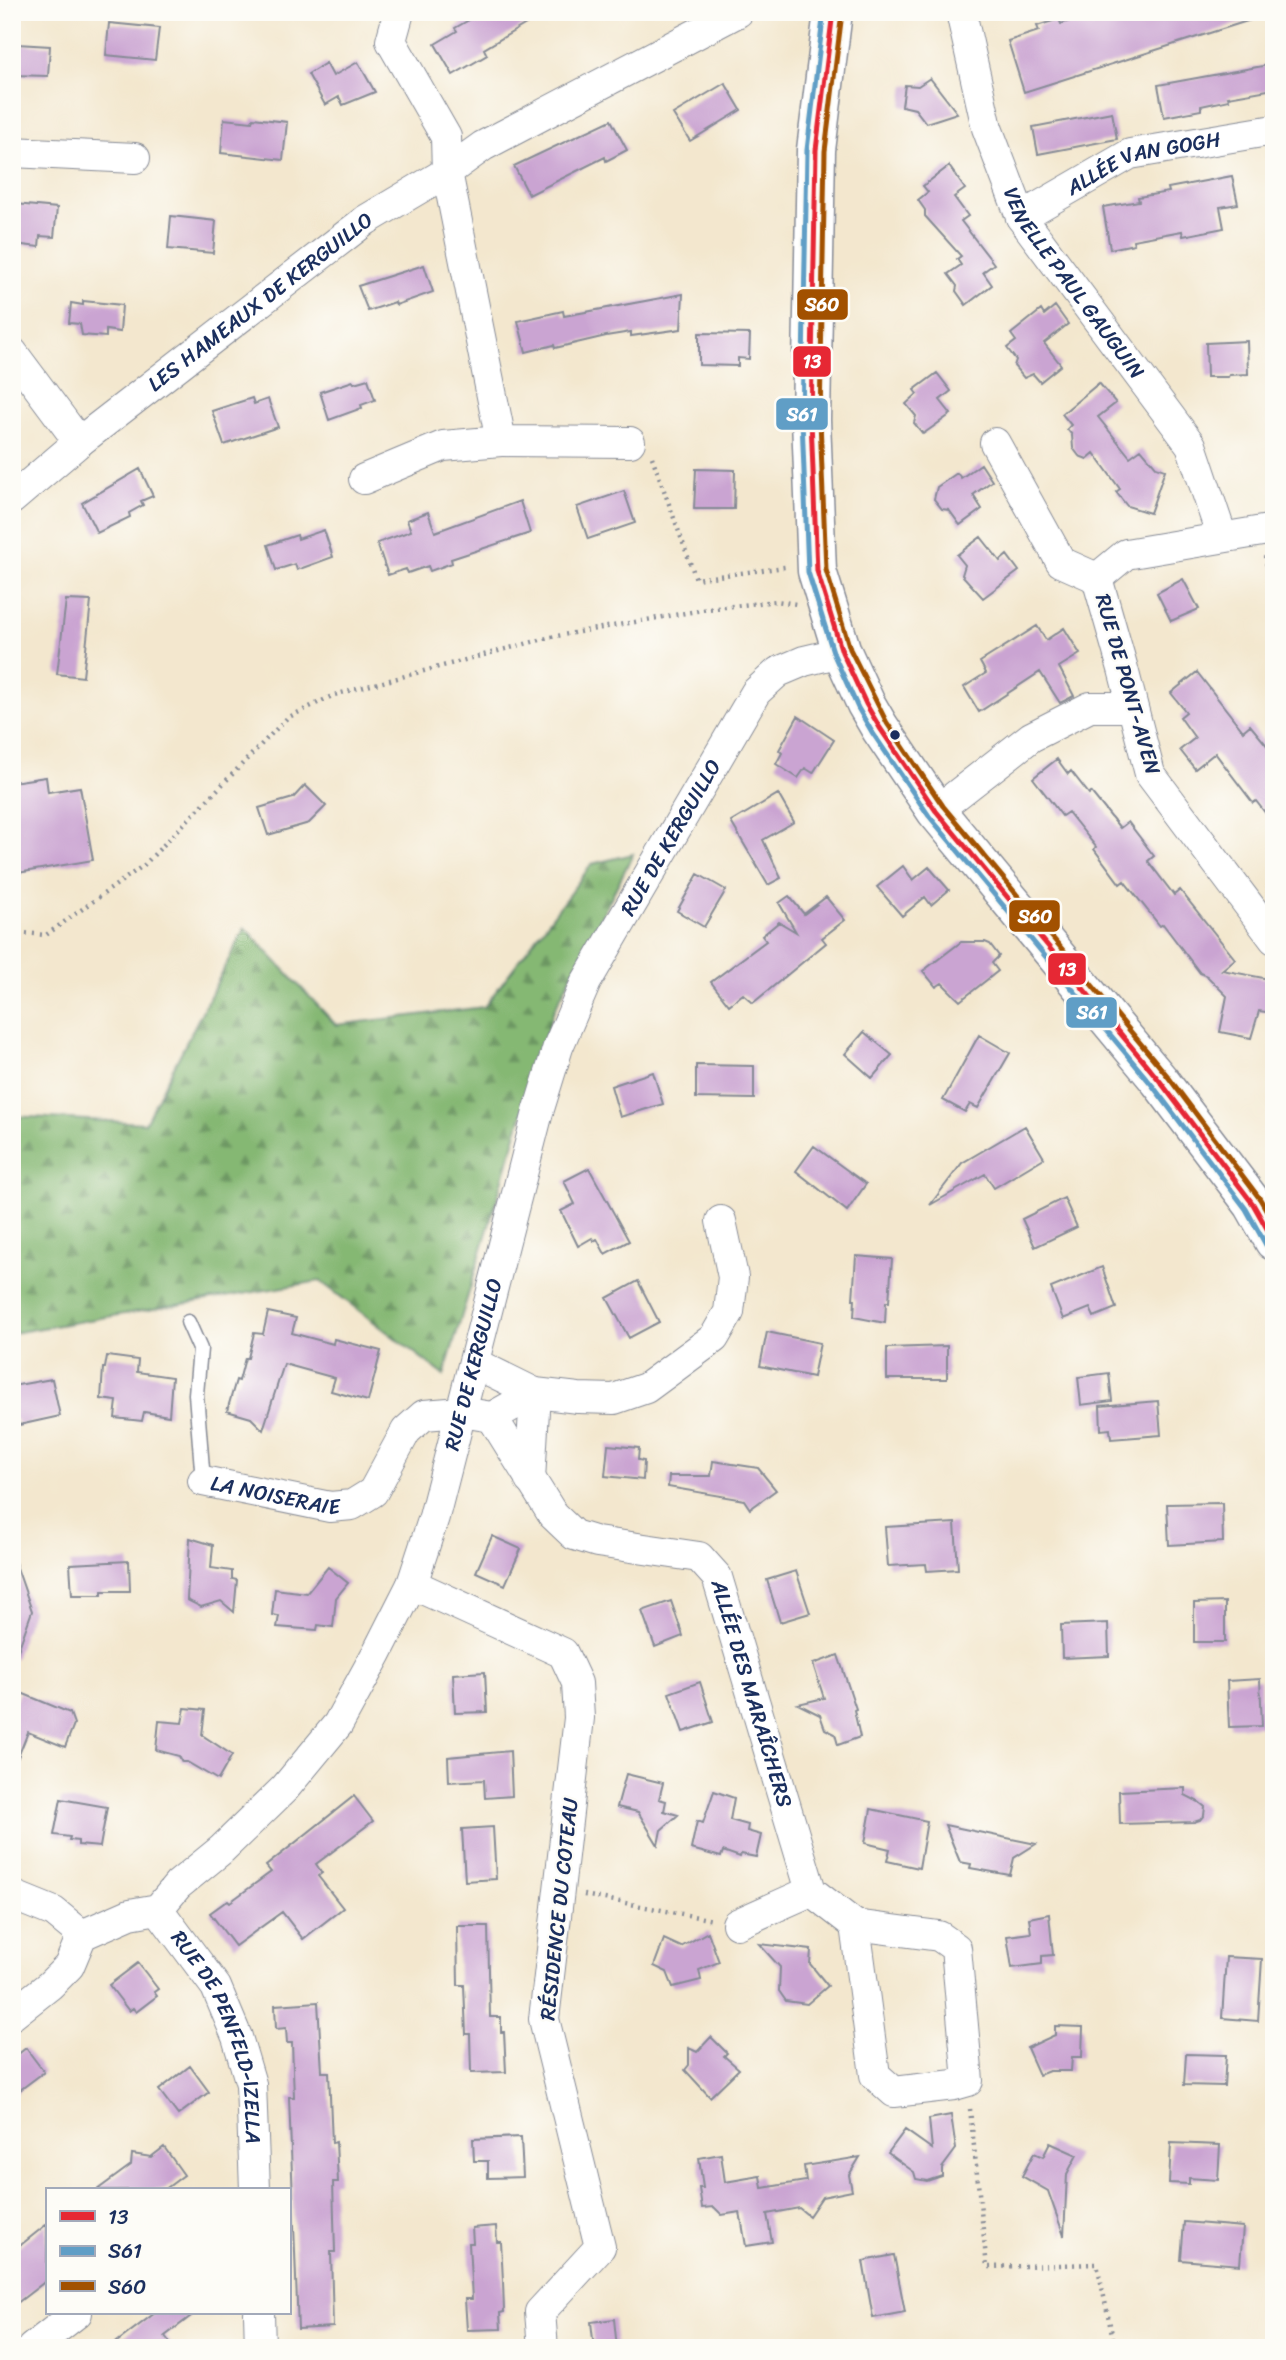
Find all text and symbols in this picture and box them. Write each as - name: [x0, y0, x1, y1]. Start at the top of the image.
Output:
- street label: ALLÉE VAN GOGH: [1058, 120, 1224, 207]
- street label: VENELLE PAUL GAUGUIN: [992, 181, 1155, 388]
- street label: LES HAMEAUX DE KERGUILLO: [139, 202, 381, 402]
- line badge: S60: [796, 288, 849, 321]
- text: S60: [804, 288, 839, 321]
- line badge: 13: [792, 345, 832, 378]
- text: 13: [803, 345, 822, 378]
- line badge: S61: [775, 397, 829, 431]
- text: S61: [786, 398, 817, 431]
- street label: RUE DE PONT-AVEN: [1084, 589, 1172, 779]
- unlabelled marker: [888, 728, 902, 742]
- street label: RUE DE KERGUILLO: [610, 752, 732, 923]
- line badge: S60: [1008, 899, 1061, 933]
- text: S60: [1017, 900, 1052, 933]
- line badge: 13: [1047, 952, 1087, 986]
- text: 13: [1058, 953, 1077, 986]
- line badge: S61: [1065, 996, 1118, 1029]
- text: S61: [1076, 996, 1107, 1029]
- street label: RUE DE KERGUILLO: [433, 1274, 514, 1455]
- street label: LA NOISERAIE: [207, 1464, 343, 1526]
- street label: ALLÉE DES MARAÎCHERS: [699, 1574, 804, 1812]
- street label: RÉSIDENCE DU COTEAU: [528, 1795, 590, 2022]
- street label: RUE DE PENFELD-IZELLA: [161, 1922, 272, 2144]
- legend: [46, 2188, 290, 2314]
- text: 13: [108, 2198, 129, 2236]
- text: S61: [108, 2232, 142, 2270]
- text: S60: [108, 2268, 146, 2306]

